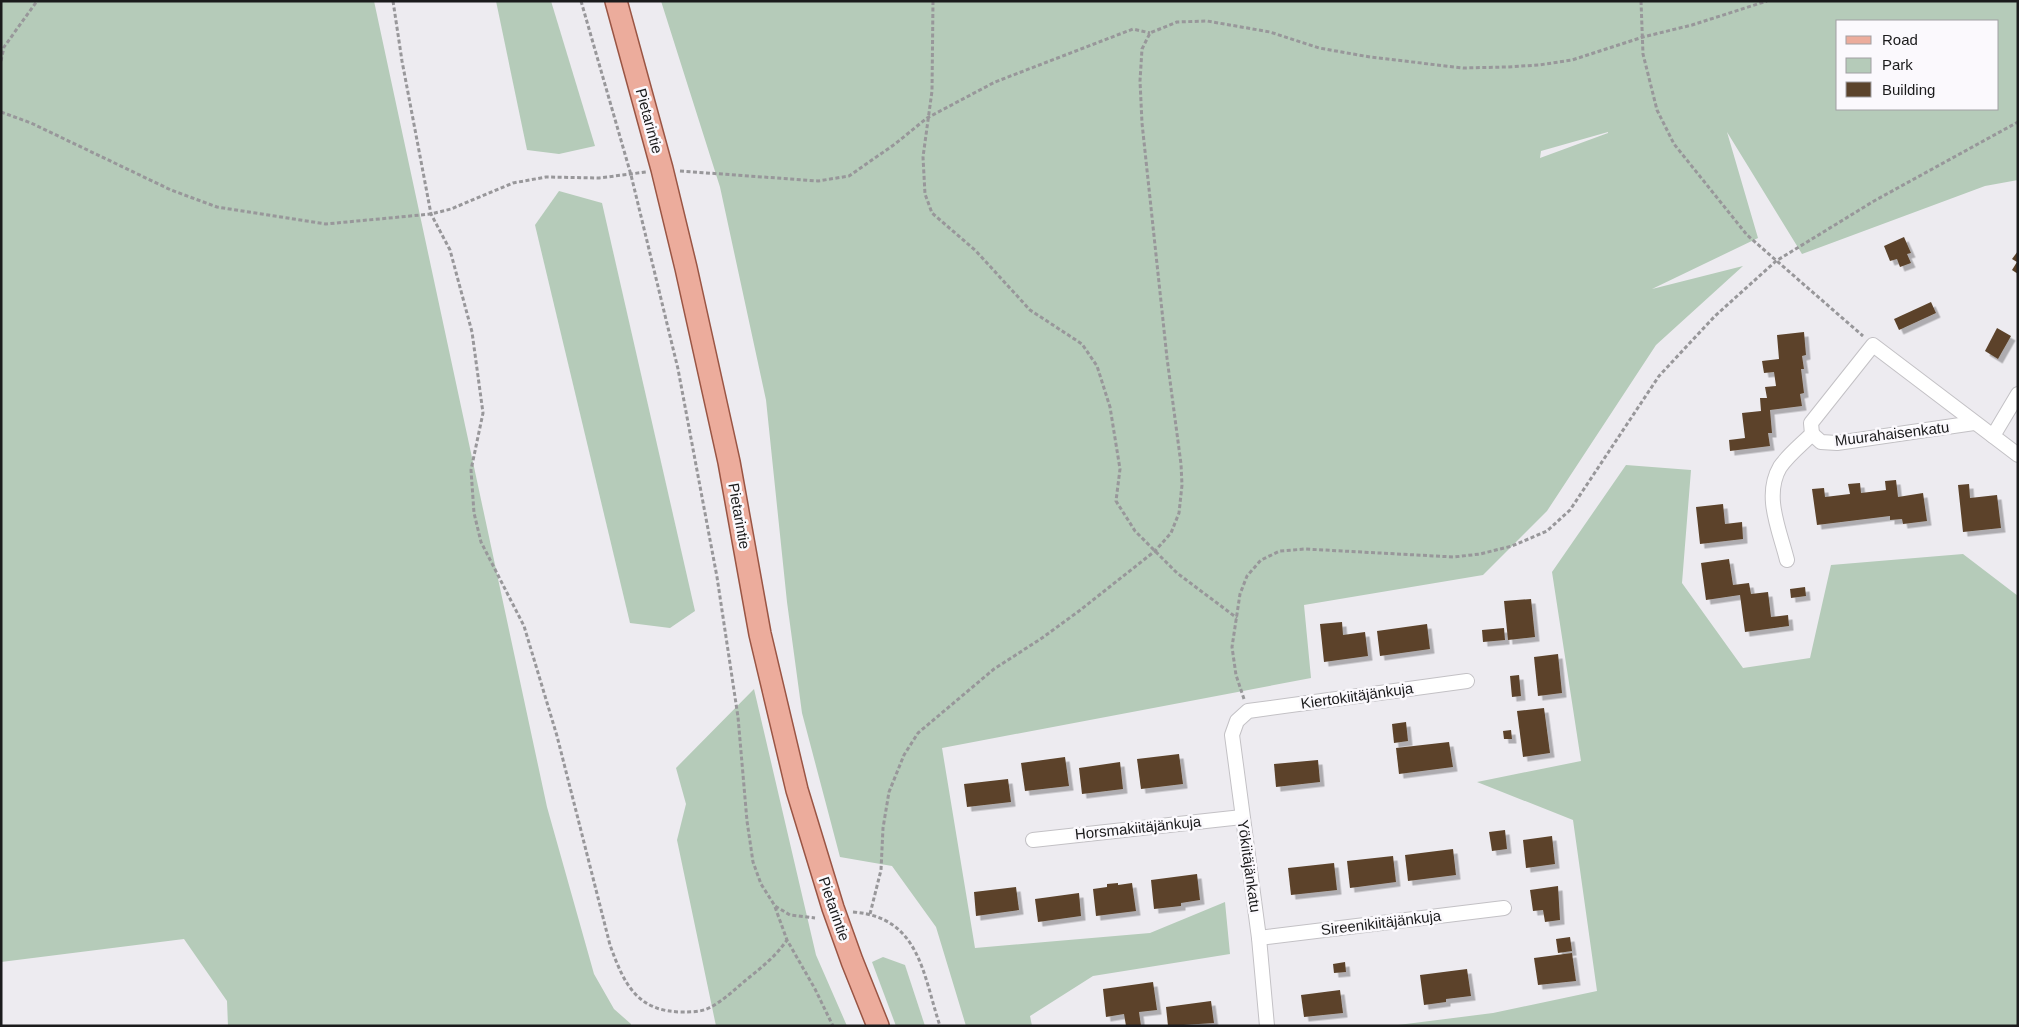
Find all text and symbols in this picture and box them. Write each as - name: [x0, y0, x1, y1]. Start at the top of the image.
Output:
- legend: [1836, 20, 1999, 110]
- text: Road: [1882, 31, 1918, 48]
- text: Park: [1882, 56, 1913, 73]
- text: Building: [1882, 81, 1935, 98]
- street label: Pietarintie: [633, 86, 666, 155]
- street label: Muurahaisenkatu: [1834, 418, 1950, 449]
- street label: Pietarintie: [725, 482, 754, 550]
- street label: Kiertokiitäjänkuja: [1300, 679, 1415, 712]
- street label: Horsmakiitäjänkuja: [1074, 812, 1203, 843]
- street label: Yökiitäjänkatu: [1235, 818, 1264, 913]
- street label: Pietarintie: [816, 875, 853, 943]
- street label: Sireenikiitäjänkuja: [1320, 907, 1443, 938]

